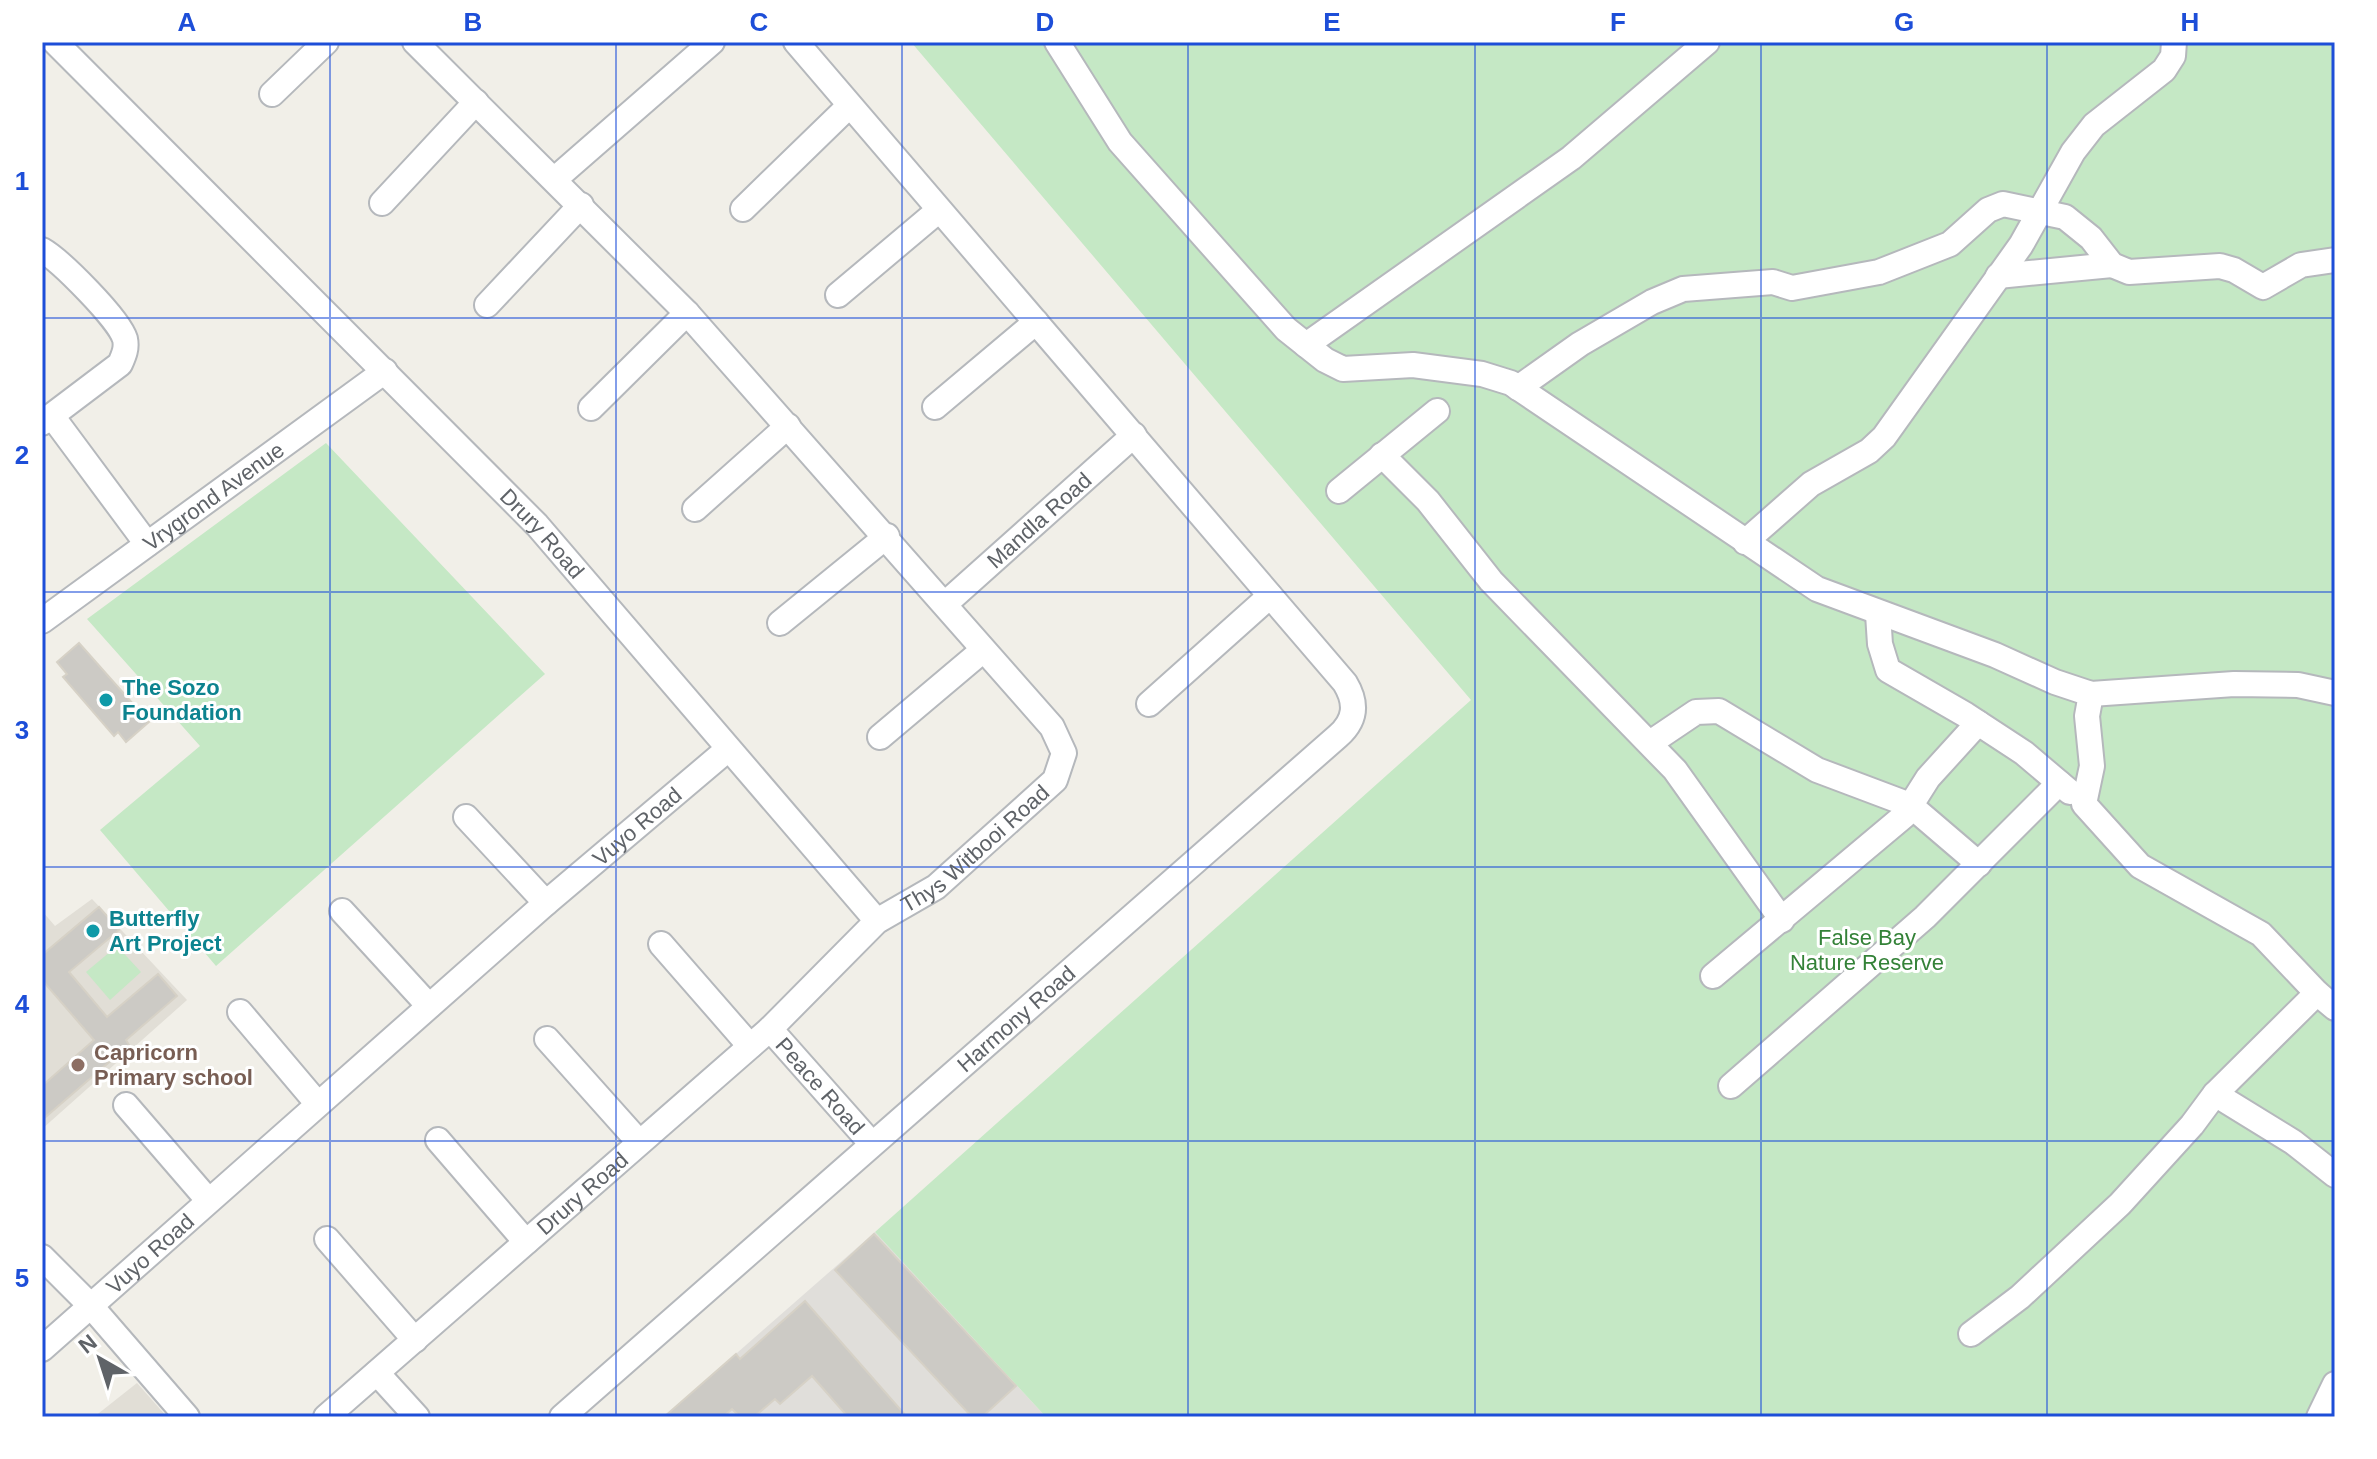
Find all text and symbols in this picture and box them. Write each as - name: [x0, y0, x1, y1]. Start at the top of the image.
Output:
- text: A: [178, 7, 197, 37]
- text: B: [464, 7, 482, 37]
- text: C: [750, 7, 769, 37]
- text: D: [1036, 7, 1054, 37]
- text: E: [1323, 7, 1341, 37]
- text: F: [1610, 7, 1626, 37]
- text: G: [1894, 7, 1914, 37]
- text: H: [2181, 7, 2199, 37]
- text: 1: [15, 166, 29, 196]
- street label: Vrygrond Avenue: [138, 437, 288, 556]
- text: 2: [15, 440, 29, 470]
- street label: Mandla Road: [982, 467, 1096, 573]
- street label: Drury Road: [495, 483, 589, 583]
- place label: The Sozo Foundation: [122, 675, 242, 725]
- marker: The Sozo Foundation: [97, 691, 115, 709]
- text: 3: [15, 715, 29, 745]
- street label: Thys Witbooi Road: [896, 779, 1054, 917]
- street label: Vuyo Road: [588, 782, 686, 871]
- place label: Butterfly Art Project: [109, 906, 222, 956]
- marker: Butterfly Art Project: [84, 922, 102, 940]
- park label: False Bay Nature Reserve: [1790, 925, 1944, 975]
- street label: Harmony Road: [952, 960, 1080, 1077]
- text: 4: [15, 989, 30, 1019]
- street label: Peace Road: [771, 1032, 870, 1140]
- place label: Capricorn Primary school: [94, 1040, 253, 1090]
- marker: Capricorn Primary school: [69, 1056, 87, 1074]
- street label: Drury Road: [531, 1147, 633, 1240]
- street label: Vuyo Road: [101, 1208, 199, 1299]
- text: 5: [15, 1263, 29, 1293]
- north arrow: [60, 1319, 140, 1399]
- text: N: [74, 1329, 102, 1359]

